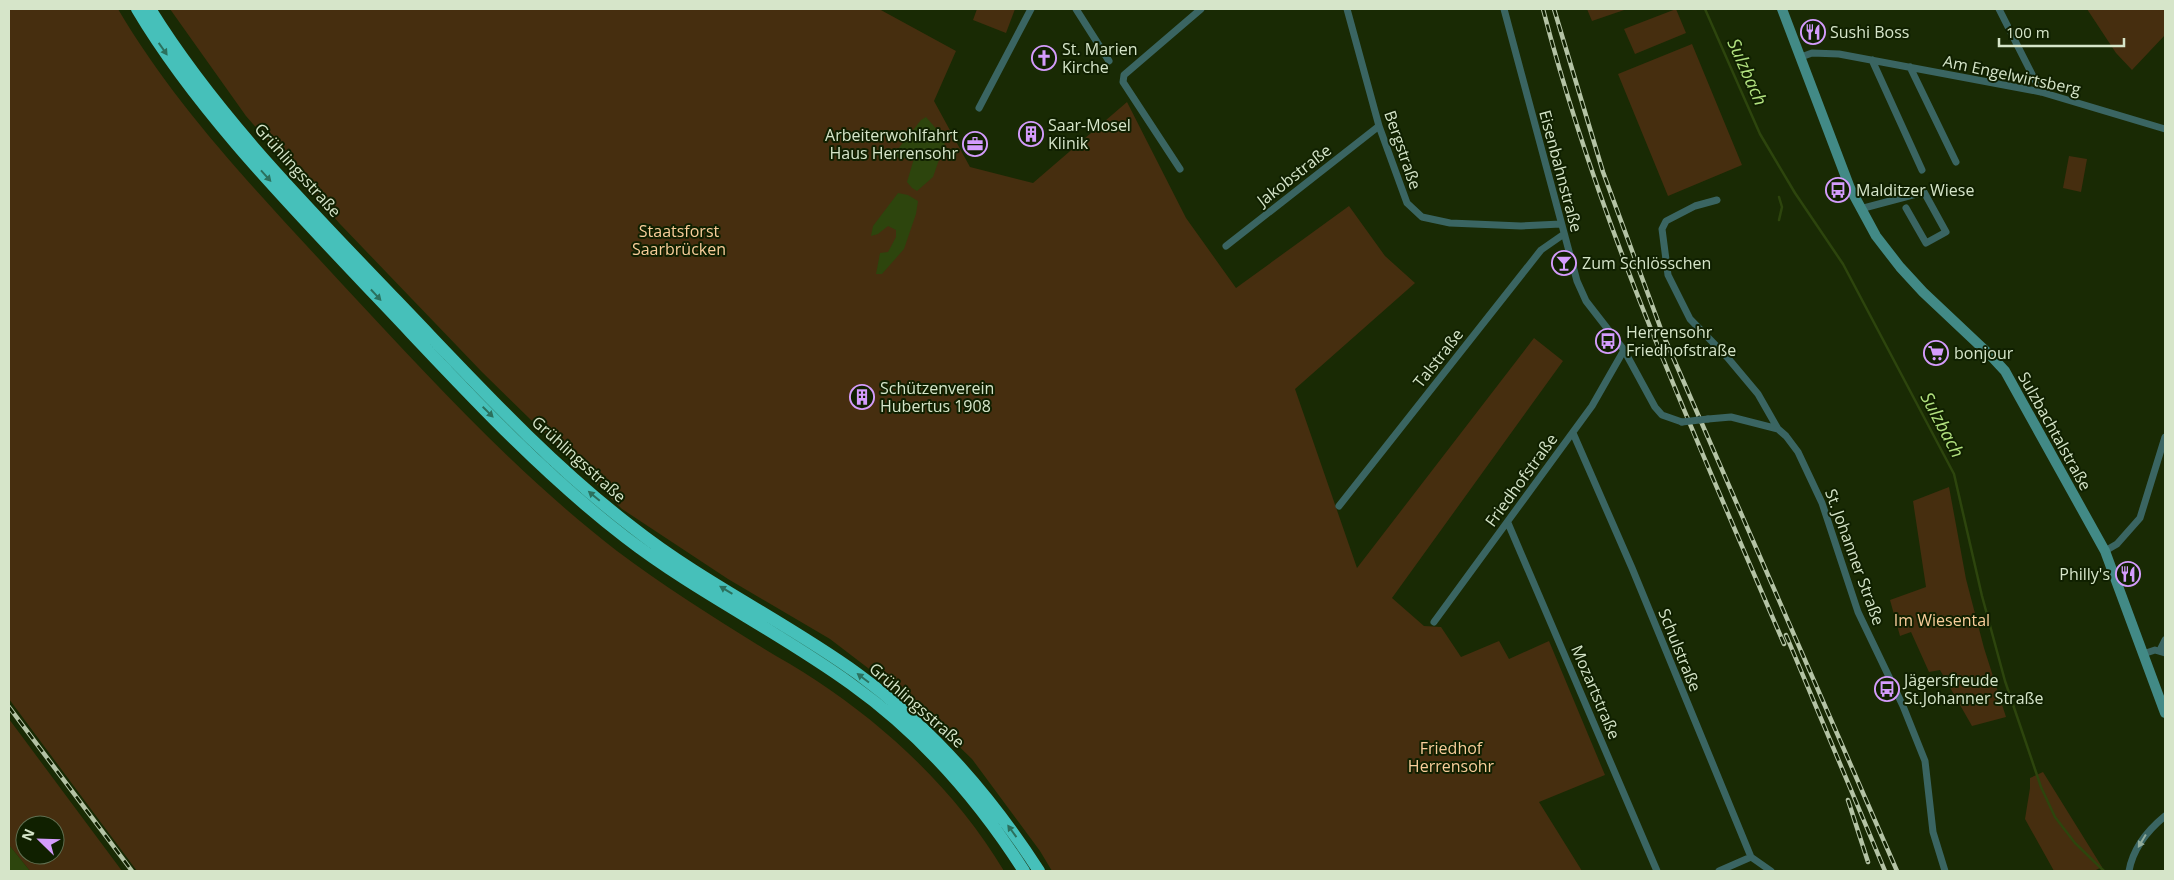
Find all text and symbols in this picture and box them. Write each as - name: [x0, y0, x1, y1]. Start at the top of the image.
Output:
- scale bar: [1999, 15, 2124, 47]
- restaurant icon: Sushi Boss: [1800, 19, 1826, 45]
- place label: Sushi Boss: [1830, 21, 1909, 43]
- text: 100 m: [2006, 22, 2050, 42]
- water label: Sulzbach: [1722, 34, 1773, 109]
- place label: St. Marien Kirche: [1062, 38, 1138, 78]
- one-way arrow: [158, 43, 168, 56]
- church icon: St. Marien Kirche: [1031, 45, 1057, 71]
- street label: Am Engelwirtsberg: [1941, 50, 2083, 100]
- street label: Bergstraße: [1379, 108, 1427, 192]
- street label: Eisenbahnstraße: [1534, 108, 1588, 234]
- place label: Saar-Mosel Klinik: [1048, 114, 1131, 154]
- street label: Grühlingsstraße: [250, 118, 346, 222]
- building icon: Saar-Mosel Klinik: [1018, 121, 1044, 147]
- place label: Arbeiterwohlfahrt Haus Herrensohr: [825, 124, 958, 164]
- office icon: Arbeiterwohlfahrt Haus Herrensohr: [962, 131, 988, 157]
- street label: Jakobstraße: [1251, 139, 1336, 212]
- one-way arrow: [260, 169, 272, 181]
- bus stop icon: Malditzer Wiese: [1825, 177, 1851, 203]
- place label: Malditzer Wiese: [1856, 179, 1974, 201]
- park label: Staatsforst Saarbrücken: [632, 220, 726, 260]
- bar icon: Zum Schlösschen: [1551, 250, 1577, 276]
- place label: Zum Schlösschen: [1582, 252, 1711, 274]
- one-way arrow: [370, 289, 382, 301]
- place label: Herrensohr Friedhofstraße: [1626, 321, 1736, 361]
- street label: Talstraße: [1408, 324, 1468, 392]
- bus stop icon: Herrensohr Friedhofstraße: [1595, 328, 1621, 354]
- supermarket icon: bonjour: [1923, 340, 1949, 366]
- place label: bonjour: [1954, 342, 2014, 364]
- street label: Sulzbachtalstraße: [2013, 368, 2097, 494]
- place label: Schützenverein Hubertus 1908: [880, 377, 994, 417]
- building icon: Schützenverein Hubertus 1908: [849, 384, 875, 410]
- water label: Sulzbach: [1916, 388, 1970, 462]
- one-way arrow: [482, 406, 494, 418]
- street label: Grühlingsstraße: [527, 411, 631, 507]
- street label: Friedhofstraße: [1480, 429, 1562, 531]
- street label: St. Johanner Straße: [1820, 486, 1890, 628]
- one-way arrow: [587, 491, 600, 502]
- restaurant icon: Philly's: [2115, 561, 2141, 587]
- place label: Philly's: [2059, 563, 2110, 585]
- one-way arrow: [719, 586, 732, 595]
- street label: Schulstraße: [1653, 605, 1707, 695]
- park label: Im Wiesental: [1894, 609, 1990, 631]
- street label: Mozartstraße: [1566, 642, 1626, 742]
- street label: Grühlingsstraße: [865, 657, 969, 753]
- place label: Jägersfreude St.Johanner Straße: [1902, 669, 2043, 709]
- one-way arrow: [856, 673, 870, 683]
- bus stop icon: Jägersfreude St.Johanner Straße: [1874, 676, 1900, 702]
- park label: Friedhof Herrensohr: [1408, 737, 1495, 777]
- north arrow: [15, 815, 65, 865]
- one-way arrow: [1007, 825, 1018, 838]
- text: N: [17, 826, 39, 844]
- one-way arrow: [2138, 834, 2147, 847]

